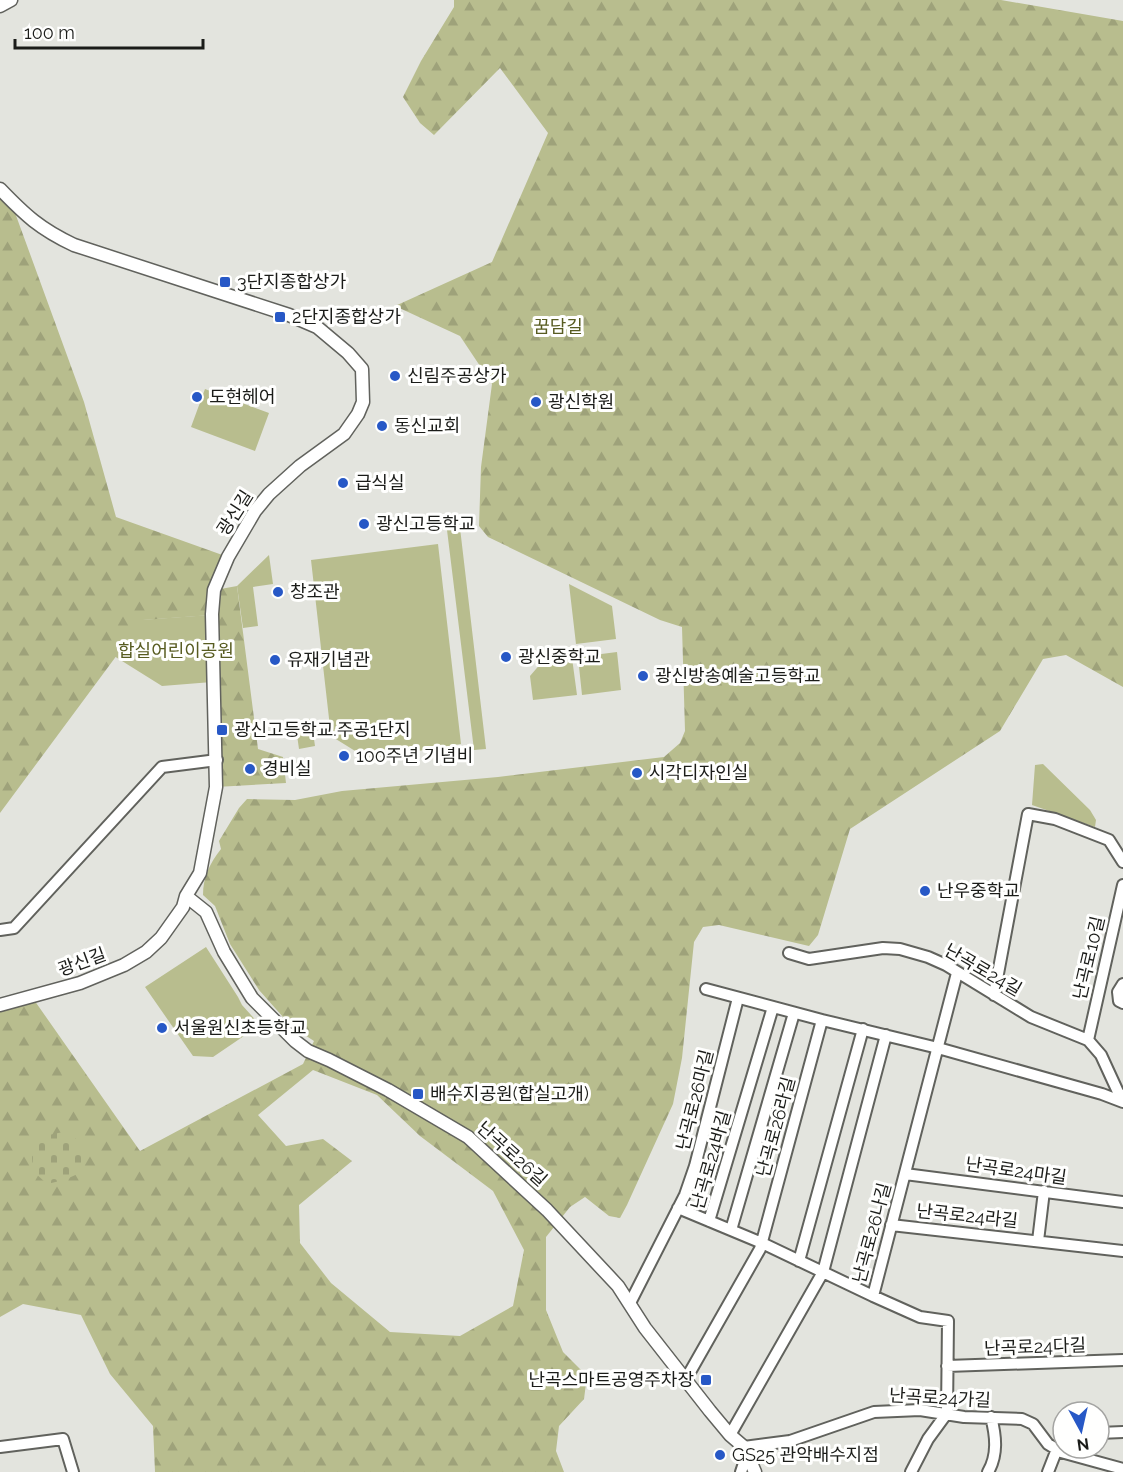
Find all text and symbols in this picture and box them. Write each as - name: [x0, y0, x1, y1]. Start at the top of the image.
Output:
- scale bar: [15, 12, 202, 50]
- text: 100 m: [24, 22, 75, 43]
- place label: 3단지종합상가: [237, 271, 346, 292]
- marker: 3단지종합상가: [218, 275, 232, 289]
- place label: 2단지종합상가: [292, 306, 401, 327]
- marker: 2단지종합상가: [273, 310, 287, 324]
- park label: 꿈담길: [533, 316, 583, 337]
- place label: 신림주공상가: [407, 365, 507, 386]
- marker: 신림주공상가: [388, 369, 402, 383]
- place label: 도현헤어: [209, 386, 275, 407]
- marker: 도현헤어: [190, 390, 204, 404]
- place label: 광신학원: [548, 391, 614, 412]
- marker: 광신학원: [529, 395, 543, 409]
- place label: 동신교회: [394, 415, 460, 436]
- marker: 동신교회: [375, 419, 389, 433]
- place label: 급식실: [355, 472, 405, 493]
- marker: 급식실: [336, 476, 350, 490]
- street label: 광신길: [212, 486, 257, 539]
- place label: 광신고등학교: [376, 513, 475, 534]
- marker: 광신고등학교: [357, 517, 371, 531]
- place label: 창조관: [290, 581, 340, 602]
- marker: 창조관: [271, 585, 285, 599]
- park label: 합실어린이공원: [118, 640, 234, 661]
- place label: 광신중학교: [518, 646, 601, 667]
- place label: 유재기념관: [287, 649, 370, 670]
- marker: 광신중학교: [499, 650, 513, 664]
- marker: 유재기념관: [268, 653, 282, 667]
- place label: 광신방송예술고등학교: [655, 665, 821, 686]
- marker: 광신방송예술고등학교: [636, 669, 650, 683]
- place label: 광신고등학교.주공1단지: [234, 719, 411, 740]
- marker: 광신고등학교.주공1단지: [215, 723, 229, 737]
- place label: 100주년 기념비: [356, 745, 473, 766]
- marker: 100주년 기념비: [337, 749, 351, 763]
- place label: 경비실: [262, 758, 312, 779]
- marker: 경비실: [243, 762, 257, 776]
- place label: 시각디자인실: [649, 762, 748, 783]
- marker: 시각디자인실: [630, 766, 644, 780]
- place label: 난우중학교: [937, 880, 1020, 901]
- marker: 난우중학교: [918, 884, 932, 898]
- street label: 난곡로10길: [1069, 914, 1108, 1002]
- street label: 난곡로24길: [941, 939, 1026, 1000]
- street label: 광신길: [55, 943, 109, 980]
- place label: 서울원신초등학교: [174, 1017, 306, 1038]
- marker: 서울원신초등학교: [155, 1021, 169, 1035]
- street label: 난곡로26마길: [672, 1047, 717, 1152]
- street label: 난곡로26라길: [752, 1074, 799, 1179]
- place label: 배수지공원(합실고개): [430, 1083, 589, 1104]
- marker: 배수지공원(합실고개): [411, 1087, 425, 1101]
- street label: 난곡로24바길: [686, 1108, 735, 1212]
- street label: 난곡로26길: [473, 1117, 551, 1190]
- street label: 난곡로24마길: [964, 1153, 1068, 1188]
- street label: 난곡로26나길: [848, 1180, 895, 1285]
- street label: 난곡로24라길: [915, 1200, 1019, 1231]
- street label: 난곡로24다길: [984, 1334, 1086, 1359]
- place label: 난곡스마트공영주차장: [528, 1369, 694, 1390]
- marker: 난곡스마트공영주차장: [699, 1373, 713, 1387]
- street label: 난곡로24가길: [889, 1384, 992, 1411]
- north arrow: [1051, 1400, 1111, 1460]
- text: N: [1076, 1434, 1090, 1455]
- place label: GS25 관악배수지점: [732, 1444, 879, 1465]
- marker: GS25 관악배수지점: [713, 1448, 727, 1462]

